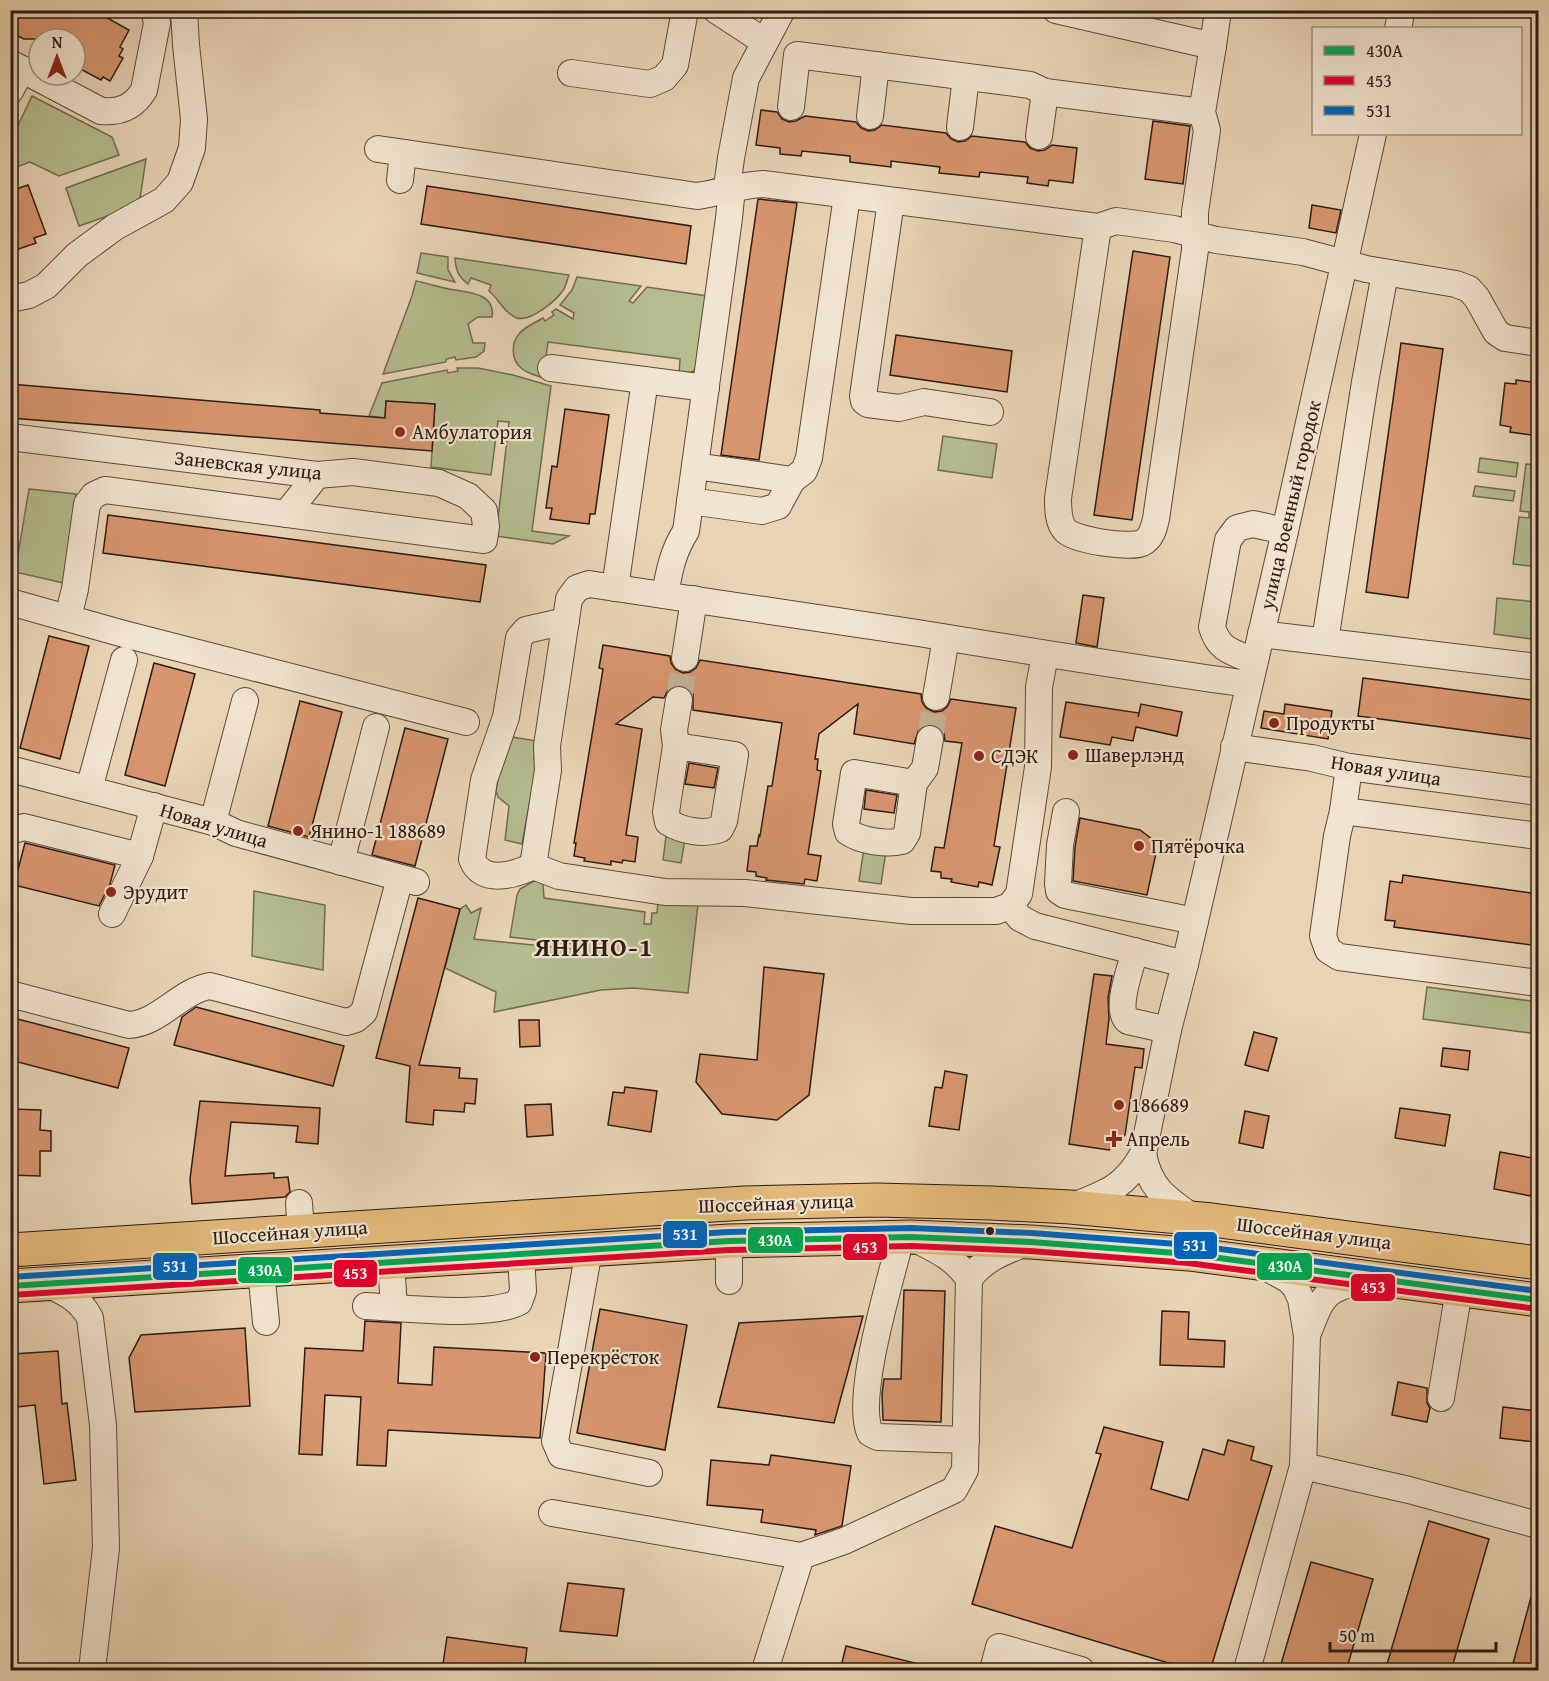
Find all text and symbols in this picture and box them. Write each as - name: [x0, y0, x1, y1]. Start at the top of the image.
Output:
- north arrow: [27, 27, 87, 87]
- legend: [1312, 27, 1522, 135]
- text: N: [52, 30, 63, 54]
- text: 430А: [1366, 37, 1403, 64]
- text: 453: [1366, 67, 1392, 94]
- text: 531: [1366, 97, 1392, 124]
- street label: улица Военный городок: [1251, 397, 1328, 613]
- place label: Амбулатория: [412, 417, 532, 446]
- marker: Амбулатория: [393, 425, 407, 439]
- street label: Заневская улица: [173, 442, 324, 487]
- place label: Продукты: [1286, 708, 1375, 737]
- marker: Продукты: [1267, 716, 1281, 730]
- place label: Шаверлэнд: [1085, 740, 1184, 769]
- place label: СДЭК: [991, 741, 1039, 770]
- street label: Новая улица: [1329, 746, 1444, 793]
- marker: Шаверлэнд: [1066, 748, 1080, 762]
- marker: СДЭК: [972, 749, 986, 763]
- street label: Новая улица: [157, 794, 272, 855]
- place label: Янино-1 188689: [309, 816, 446, 845]
- marker: Янино-1 188689: [291, 824, 305, 838]
- place label: Пятёрочка: [1151, 831, 1245, 860]
- marker: Пятёрочка: [1132, 839, 1146, 853]
- place label: Эрудит: [123, 877, 188, 906]
- marker: Эрудит: [104, 885, 118, 899]
- district label: ЯНИНО-1: [533, 927, 654, 966]
- place label: 186689: [1131, 1090, 1189, 1119]
- marker: 186689: [1112, 1098, 1126, 1112]
- place label: Апрель: [1126, 1124, 1190, 1153]
- marker: Апрель: [1107, 1132, 1121, 1146]
- street label: Шоссейная улица: [698, 1185, 855, 1220]
- street label: Шоссейная улица: [1235, 1209, 1394, 1256]
- street label: Шоссейная улица: [211, 1212, 369, 1251]
- line badge: 531: [662, 1220, 708, 1249]
- text: 531: [673, 1222, 697, 1246]
- unlabelled marker: [984, 1225, 996, 1237]
- line badge: 430А: [747, 1226, 804, 1254]
- text: 430А: [757, 1228, 793, 1252]
- line badge: 531: [1173, 1231, 1218, 1260]
- line badge: 453: [842, 1233, 888, 1261]
- text: 531: [1183, 1233, 1207, 1257]
- text: 453: [853, 1235, 877, 1259]
- line badge: 531: [152, 1252, 198, 1281]
- line badge: 430А: [1256, 1252, 1313, 1281]
- text: 531: [163, 1254, 187, 1278]
- text: 430А: [1267, 1254, 1303, 1278]
- line badge: 430А: [237, 1256, 293, 1284]
- text: 430А: [247, 1258, 283, 1282]
- line badge: 453: [333, 1259, 378, 1288]
- text: 453: [343, 1261, 367, 1285]
- line badge: 453: [1350, 1273, 1396, 1302]
- text: 453: [1361, 1275, 1385, 1299]
- place label: Перекрёсток: [547, 1342, 660, 1371]
- marker: Перекрёсток: [528, 1350, 542, 1364]
- scale bar: [1330, 1615, 1496, 1653]
- text: 50 m: [1339, 1622, 1375, 1649]

